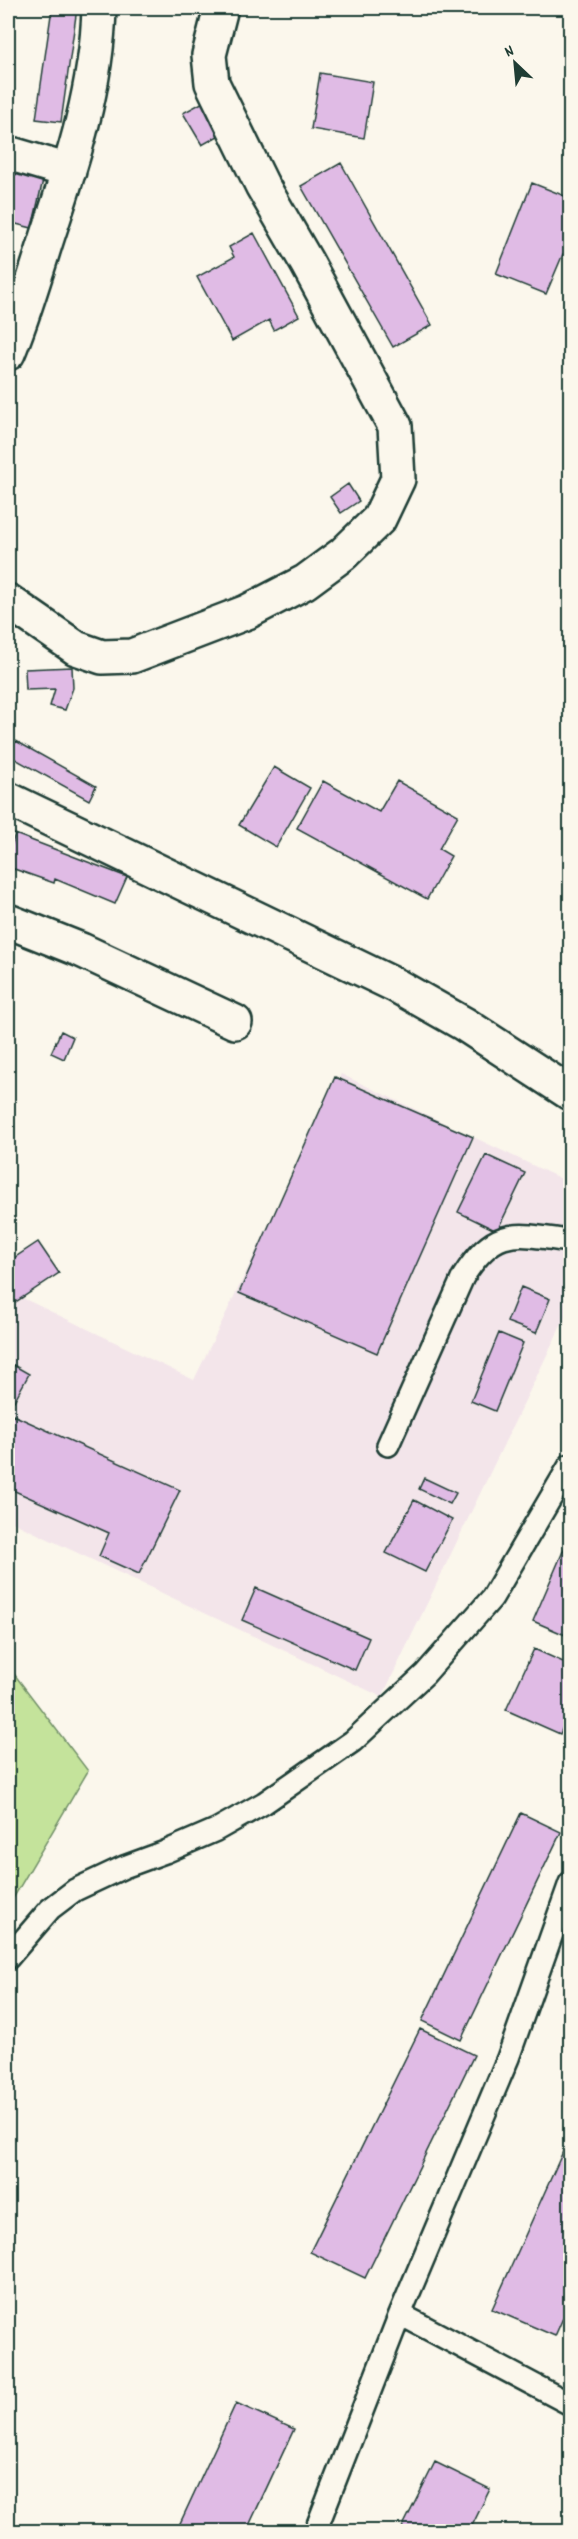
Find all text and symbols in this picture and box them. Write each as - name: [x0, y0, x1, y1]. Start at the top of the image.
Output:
- north arrow: [485, 33, 545, 93]
- text: N: [501, 40, 518, 64]

